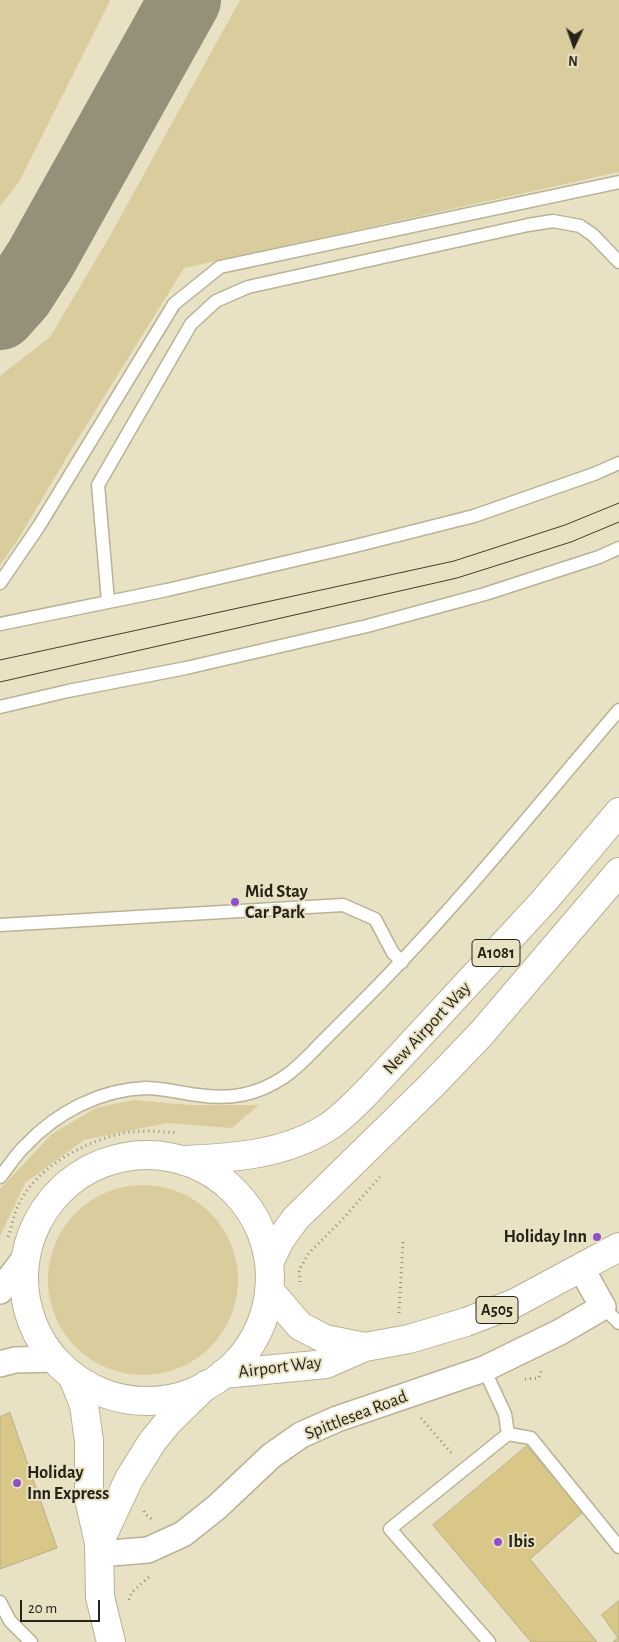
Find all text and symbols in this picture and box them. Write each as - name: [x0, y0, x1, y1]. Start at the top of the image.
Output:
- north arrow: [549, 20, 599, 70]
- text: N: [568, 53, 578, 67]
- place label: Mid Stay Car Park: [245, 881, 308, 924]
- marker: Mid Stay Car Park: [229, 896, 241, 908]
- road number: A1081: [472, 940, 520, 966]
- street label: New Airport Way: [378, 977, 476, 1079]
- place label: Holiday Inn: [504, 1226, 587, 1248]
- marker: Holiday Inn: [591, 1231, 603, 1243]
- road number: A505: [476, 1296, 518, 1324]
- street label: Airport Way: [237, 1351, 323, 1383]
- street label: Spittlesea Road: [302, 1386, 410, 1444]
- place label: Holiday Inn Express: [27, 1462, 109, 1505]
- marker: Holiday Inn Express: [11, 1477, 23, 1489]
- place label: Ibis: [508, 1531, 535, 1553]
- marker: Ibis: [492, 1536, 504, 1548]
- scale bar: [22, 1590, 102, 1622]
- text: 20 m: [28, 1601, 57, 1616]

